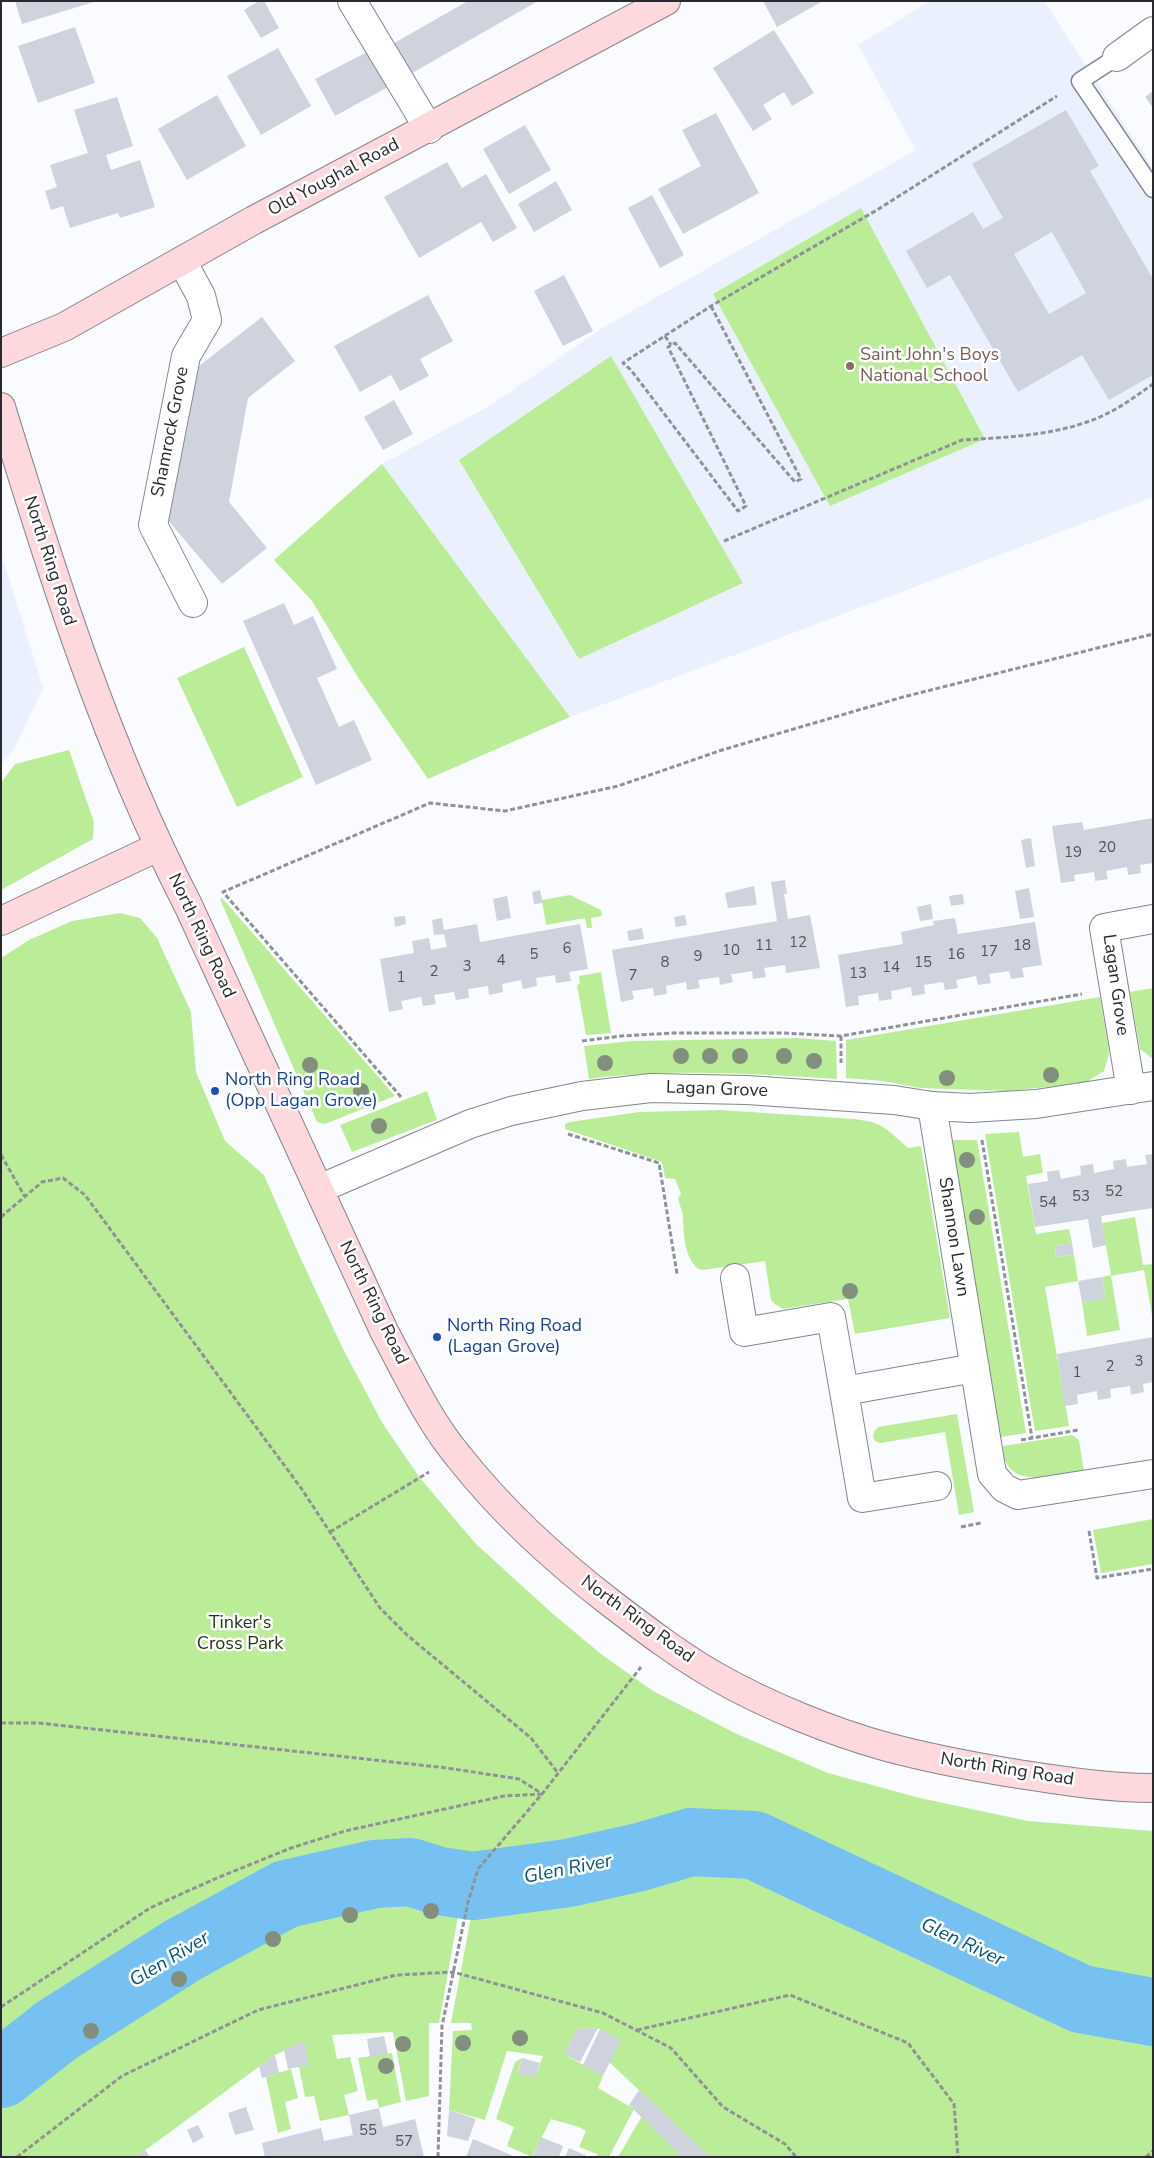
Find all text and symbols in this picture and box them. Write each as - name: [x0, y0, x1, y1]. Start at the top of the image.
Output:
- street label: Old Youghal Road: [265, 134, 403, 222]
- place label: Saint John's Boys National School: [860, 345, 999, 388]
- marker: Saint John's Boys National School: [844, 360, 856, 372]
- street label: Shamrock Grove: [148, 365, 194, 499]
- street label: North Ring Road: [18, 494, 80, 628]
- house number: 20: [1098, 839, 1116, 857]
- house number: 19: [1064, 844, 1082, 862]
- street label: North Ring Road: [163, 870, 239, 1002]
- street label: Lagan Grove: [1097, 933, 1133, 1037]
- house number: 12: [789, 934, 807, 952]
- house number: 11: [755, 937, 773, 955]
- house number: 18: [1013, 937, 1031, 955]
- house number: 6: [563, 940, 571, 958]
- house number: 10: [722, 942, 740, 960]
- house number: 17: [980, 943, 998, 961]
- house number: 5: [530, 946, 538, 964]
- house number: 16: [947, 946, 965, 964]
- house number: 9: [694, 948, 702, 966]
- house number: 4: [497, 952, 505, 970]
- house number: 8: [661, 954, 669, 972]
- house number: 15: [914, 954, 932, 972]
- house number: 3: [463, 958, 471, 976]
- house number: 14: [882, 959, 900, 977]
- house number: 2: [430, 963, 438, 981]
- house number: 13: [849, 965, 867, 983]
- house number: 7: [629, 967, 637, 985]
- house number: 1: [397, 969, 405, 987]
- place label: North Ring Road (Opp Lagan Grove): [225, 1070, 378, 1112]
- street label: Lagan Grove: [666, 1077, 768, 1103]
- marker: North Ring Road (Opp Lagan Grove): [209, 1085, 221, 1097]
- street label: Shannon Lawn: [933, 1176, 973, 1298]
- house number: 52: [1105, 1183, 1123, 1201]
- house number: 53: [1072, 1188, 1090, 1206]
- house number: 54: [1039, 1194, 1057, 1212]
- street label: North Ring Road: [334, 1238, 412, 1368]
- place label: North Ring Road (Lagan Grove): [447, 1316, 582, 1358]
- marker: North Ring Road (Lagan Grove): [431, 1331, 443, 1343]
- house number: 3: [1135, 1353, 1143, 1371]
- house number: 2: [1106, 1358, 1114, 1376]
- house number: 1: [1073, 1364, 1081, 1382]
- street label: North Ring Road: [576, 1572, 698, 1668]
- park label: Tinker's Cross Park: [197, 1613, 283, 1656]
- street label: North Ring Road: [939, 1749, 1075, 1791]
- water label: Glen River: [522, 1850, 614, 1890]
- water label: Glen River: [917, 1914, 1007, 1972]
- water label: Glen River: [126, 1927, 214, 1993]
- house number: 55: [359, 2122, 377, 2140]
- house number: 57: [395, 2133, 413, 2151]

